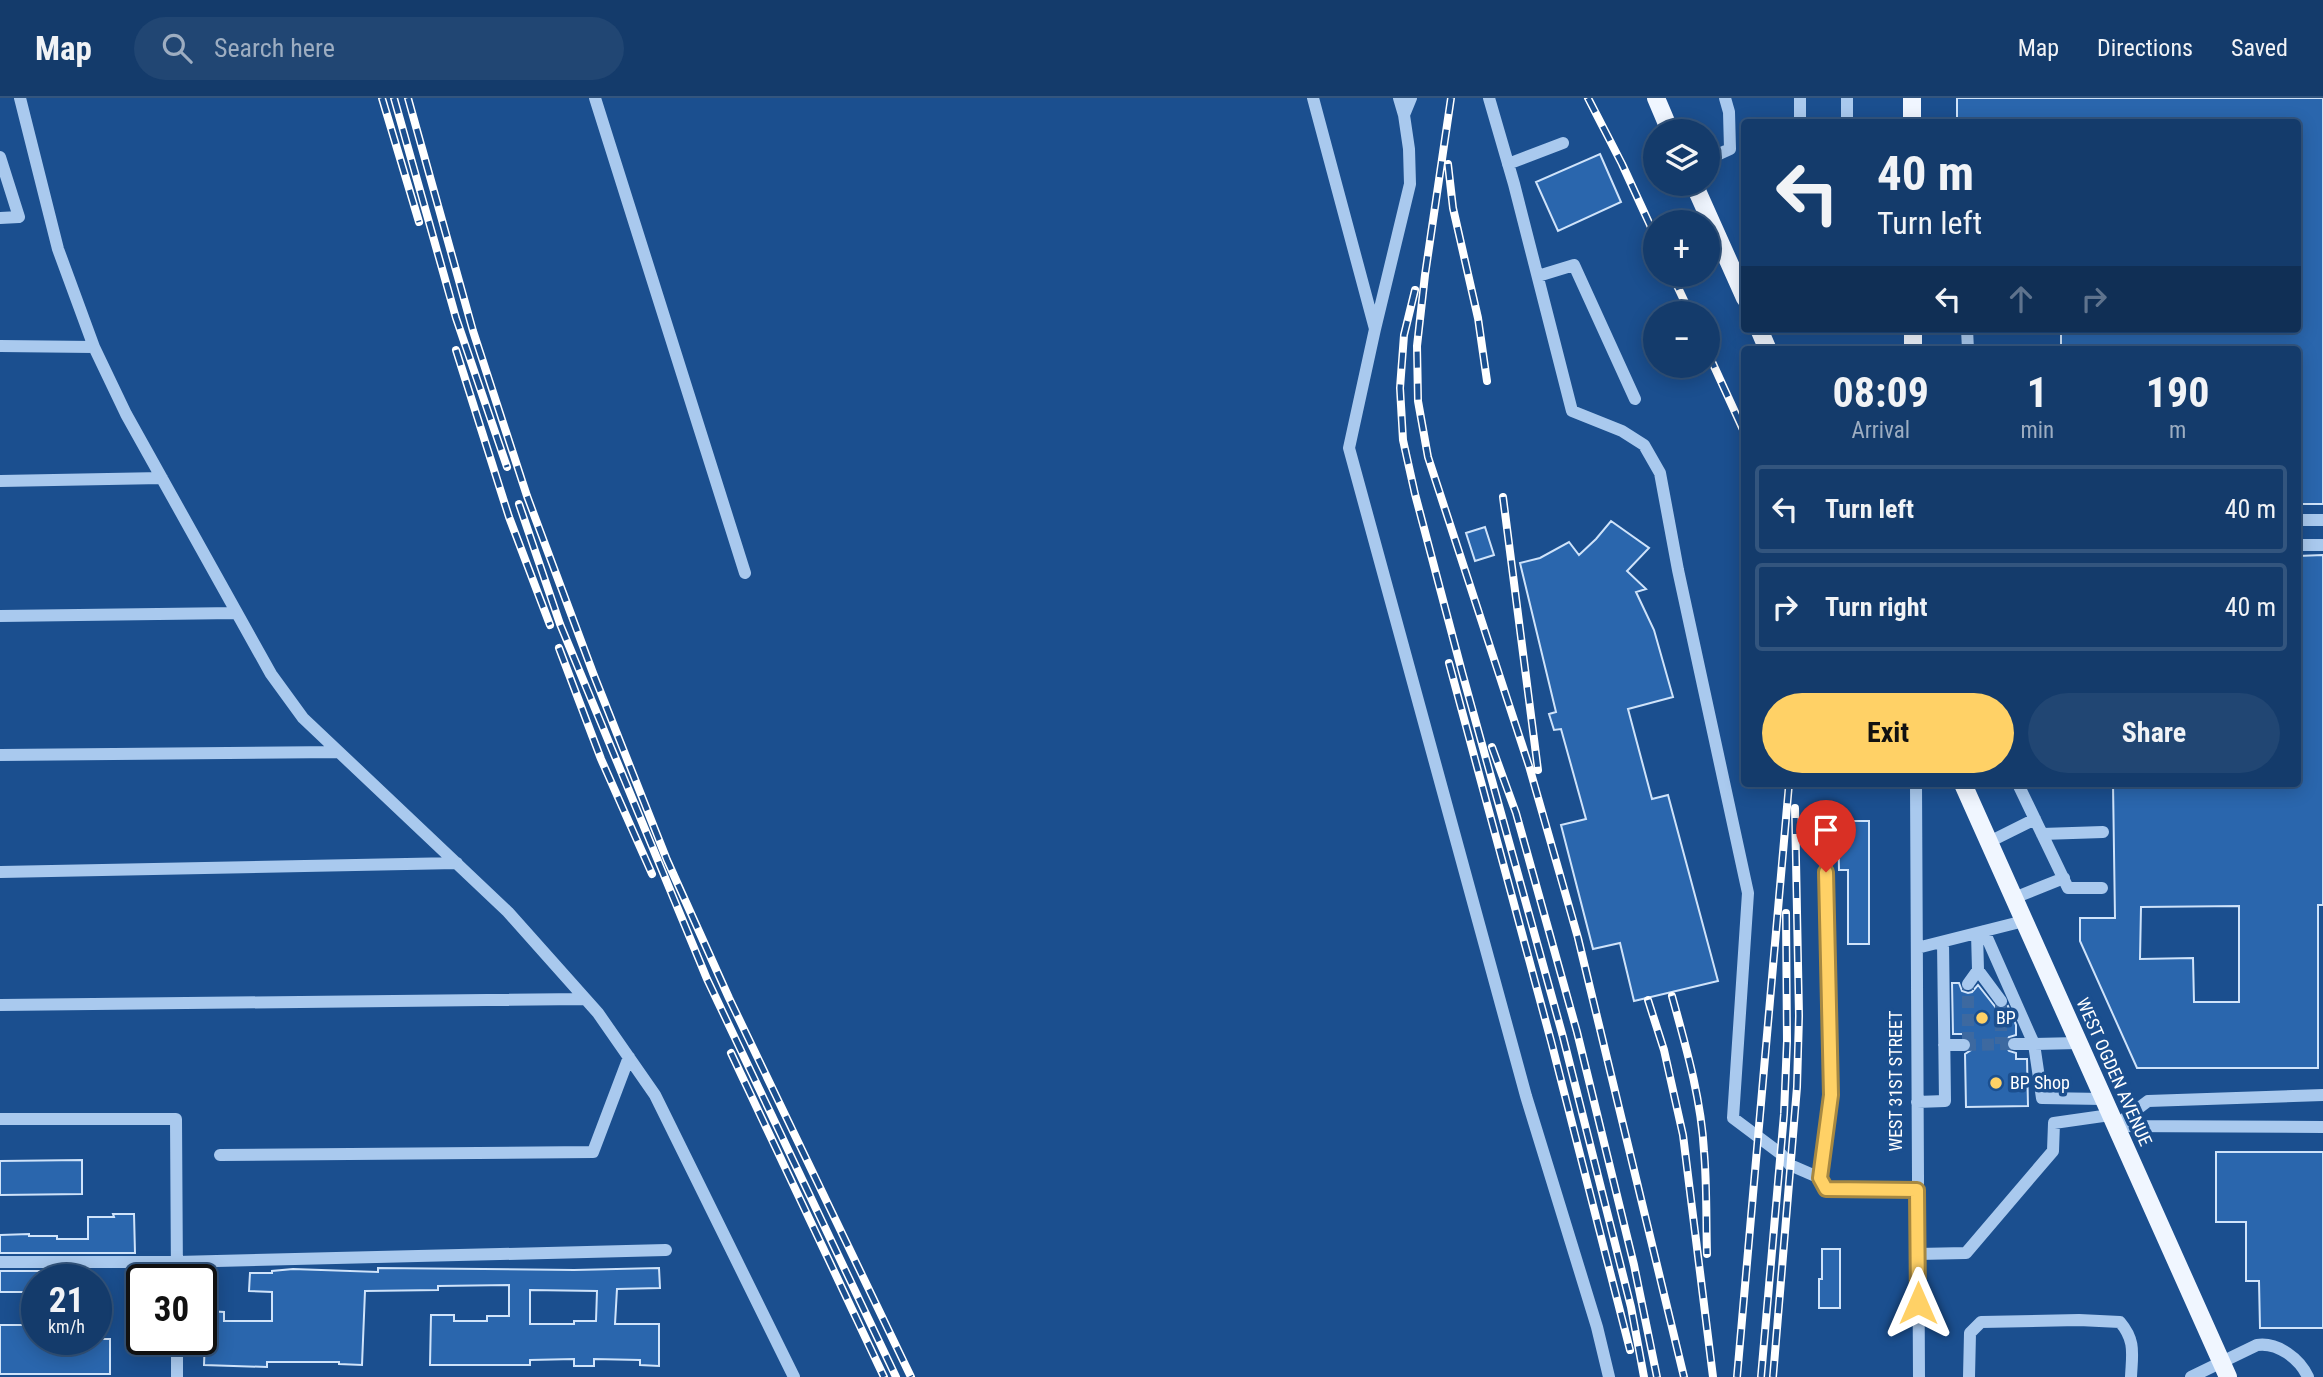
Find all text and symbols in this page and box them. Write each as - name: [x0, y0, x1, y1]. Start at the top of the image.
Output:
- search box: [134, 17, 624, 80]
- text: Map: [35, 29, 92, 68]
- icon: search: [158, 29, 196, 67]
- text: Search here: [214, 33, 335, 63]
- text: Map: [2018, 34, 2059, 62]
- text: Directions: [2097, 34, 2193, 62]
- text: Saved: [2231, 34, 2288, 62]
- map controls: [1643, 119, 1720, 378]
- button: layers: [1643, 119, 1720, 196]
- text: 40 m: [1877, 145, 1974, 202]
- icon: left: [1762, 147, 1853, 238]
- text: Turn left: [1877, 204, 1982, 242]
- button: +: [1643, 210, 1720, 287]
- icon: left: [1929, 280, 1967, 318]
- icon: ahead: [2002, 280, 2040, 318]
- icon: right: [2075, 280, 2113, 318]
- button: −: [1643, 301, 1720, 378]
- text: 08:09: [1833, 368, 1929, 417]
- text: 1: [2027, 368, 2048, 417]
- text: 190: [2146, 368, 2209, 417]
- text: Arrival: [1851, 417, 1910, 444]
- text: min: [2020, 417, 2054, 444]
- text: m: [2169, 417, 2186, 444]
- icon: left: [1766, 490, 1804, 528]
- text: Turn left: [1825, 494, 1914, 524]
- text: 40 m: [2225, 494, 2276, 524]
- icon: right: [1766, 588, 1804, 626]
- text: Turn right: [1825, 592, 1927, 622]
- text: 40 m: [2225, 592, 2276, 622]
- button: Exit: [1762, 693, 2014, 773]
- button: Share: [2028, 693, 2280, 773]
- pin: [1796, 800, 1856, 872]
- icon: arrive: [1807, 811, 1845, 849]
- street label: WEST OGDEN AVENUE: [2072, 994, 2157, 1149]
- place label: BP: [1996, 1007, 2016, 1028]
- street label: WEST 31ST STREET: [1885, 1010, 1906, 1152]
- marker: BP: [1974, 1010, 1990, 1026]
- place label: BP Shop: [2010, 1072, 2070, 1093]
- marker: BP Shop: [1988, 1075, 2004, 1091]
- speed limit sign: 30: [126, 1264, 217, 1355]
- position arrow: [1881, 1266, 1955, 1340]
- text: 21: [49, 1280, 84, 1321]
- text: km/h: [48, 1316, 85, 1337]

